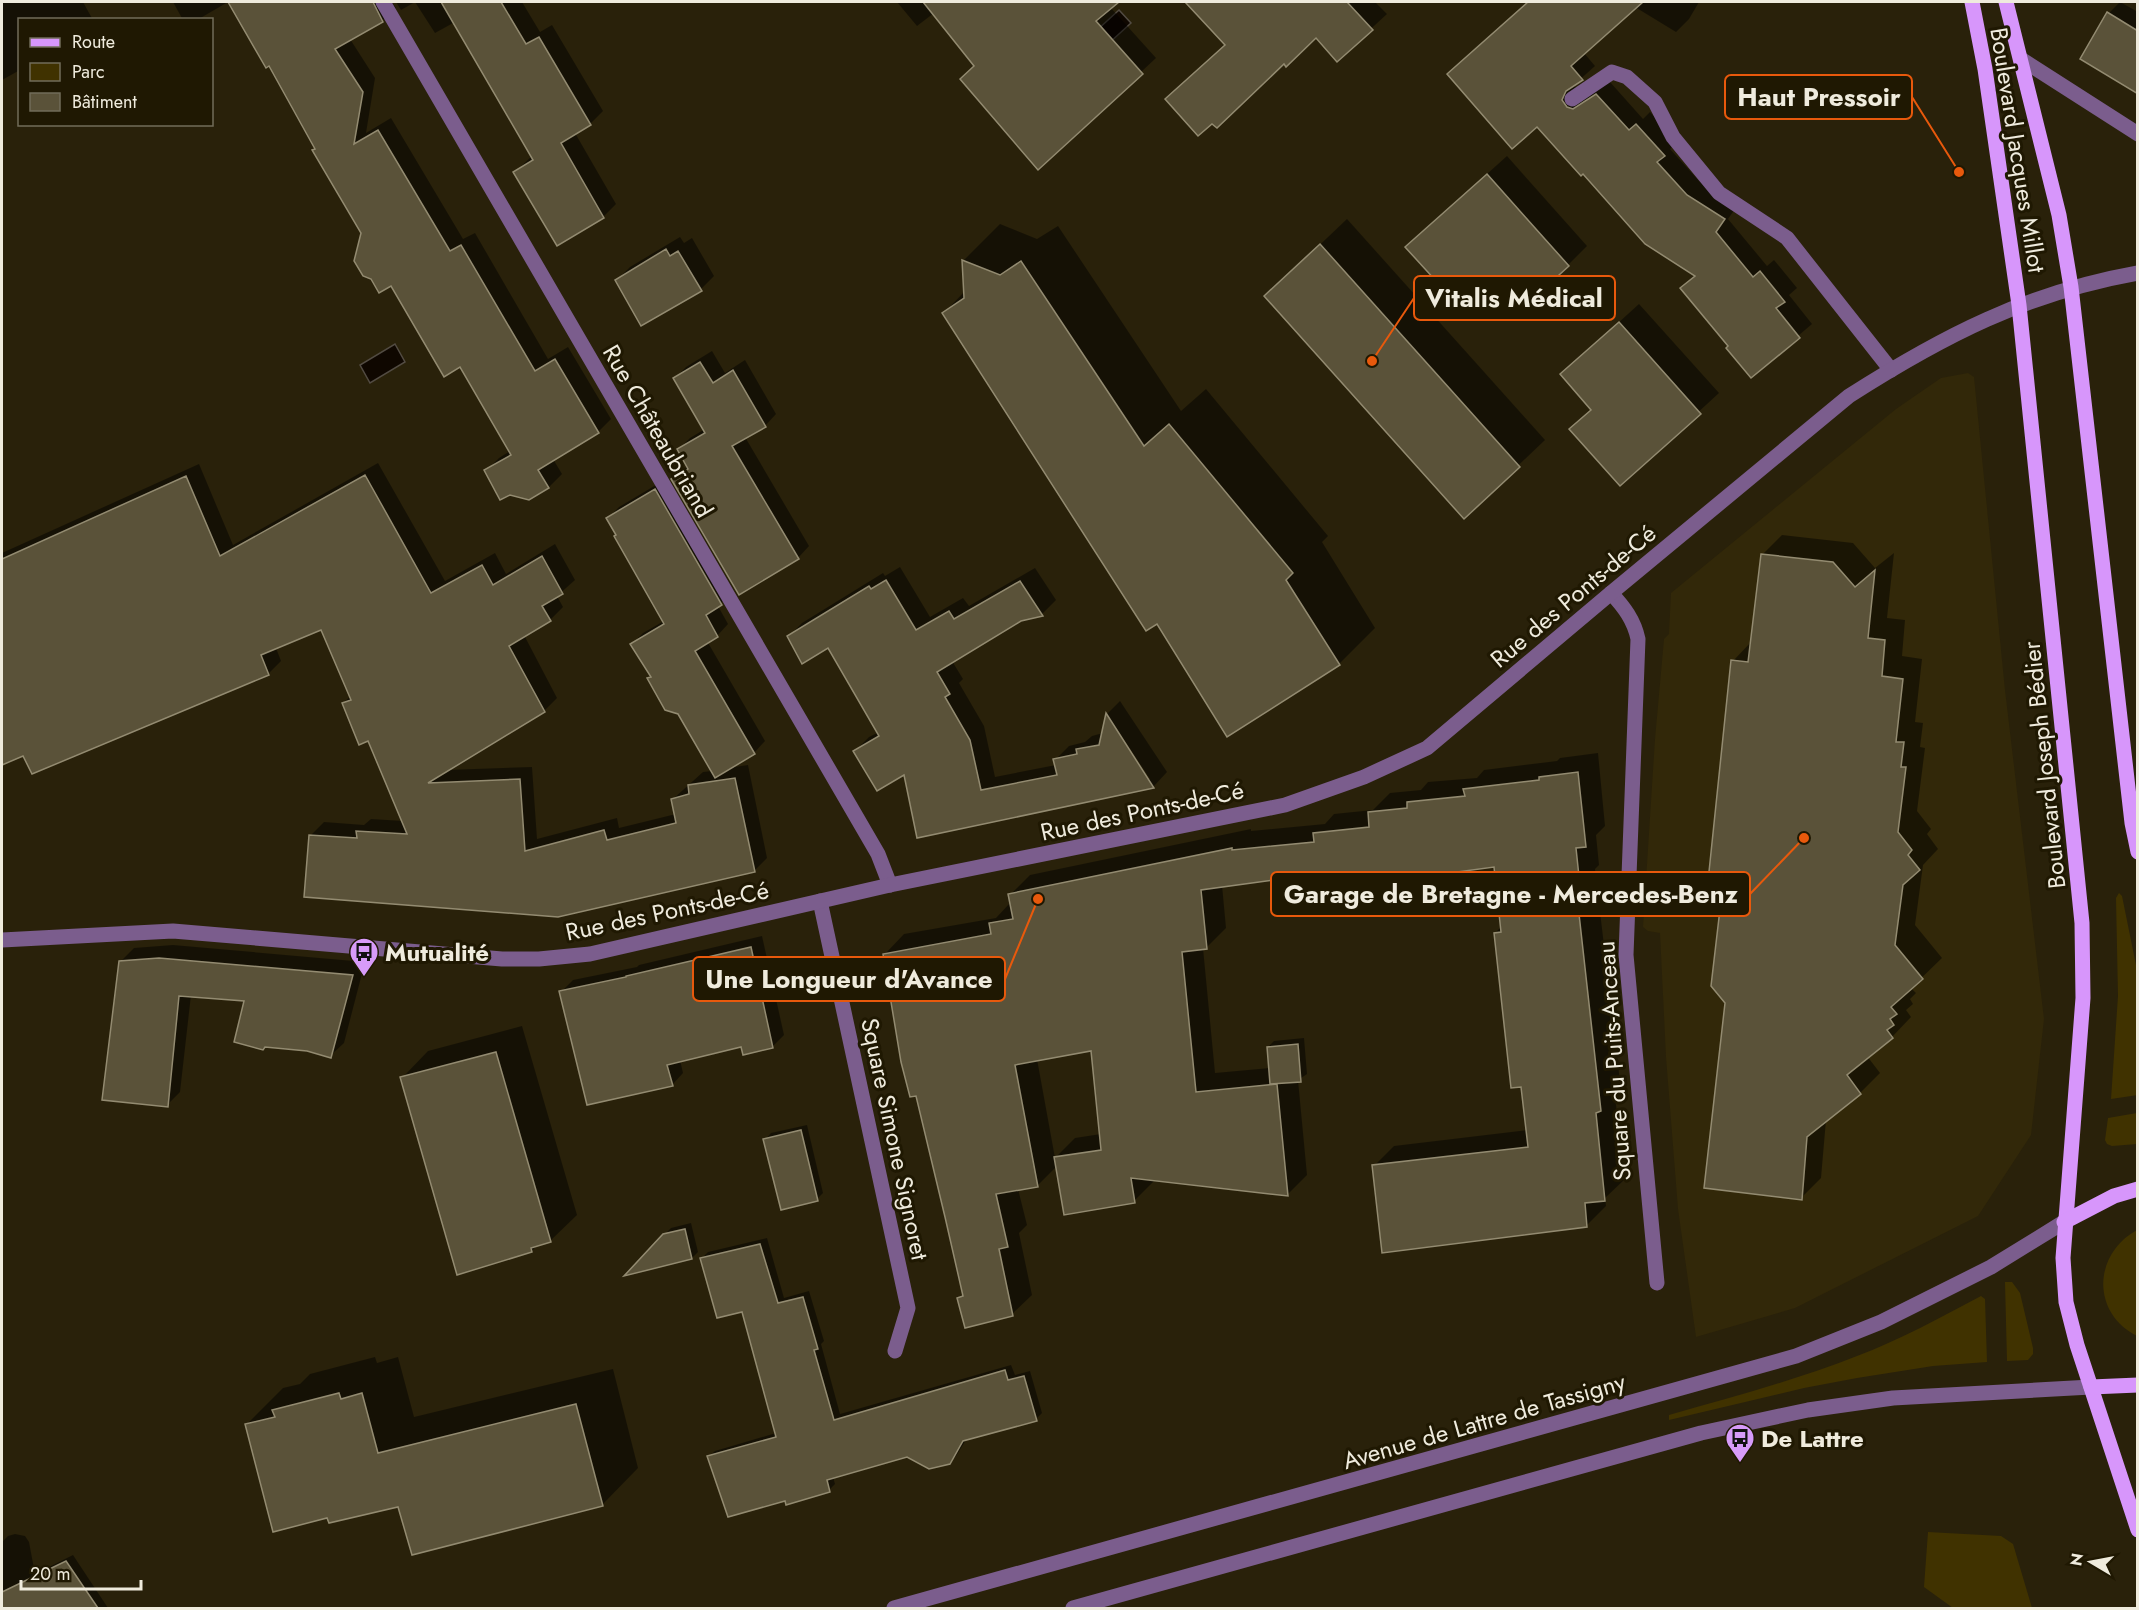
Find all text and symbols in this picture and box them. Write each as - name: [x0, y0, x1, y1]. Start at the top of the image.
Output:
- legend: [18, 18, 213, 126]
- street label: Boulevard Jacques Millot: [1981, 25, 2055, 275]
- text: Route: [72, 29, 115, 55]
- text: Parc: [72, 59, 105, 85]
- callout: Haut Pressoir: [1725, 75, 1912, 119]
- text: Haut Pressoir: [1737, 78, 1901, 116]
- text: Bâtiment: [72, 89, 138, 115]
- callout: Vitalis Médical: [1414, 276, 1615, 320]
- text: Vitalis Médical: [1424, 279, 1603, 317]
- street label: Rue Châteaubriand: [594, 338, 722, 524]
- street label: Rue des Ponts-de-Cé: [1482, 516, 1664, 676]
- street label: Boulevard Joseph Bédier: [2014, 639, 2074, 890]
- street label: Rue des Ponts-de-Cé: [1037, 772, 1247, 850]
- street label: Rue des Ponts-de-Cé: [562, 872, 772, 950]
- callout: Garage de Bretagne - Mercedes-Benz: [1271, 872, 1750, 916]
- text: Garage de Bretagne - Mercedes-Benz: [1284, 875, 1739, 913]
- place label: Mutualité: [385, 935, 489, 970]
- bus stop icon: Mutualité: [348, 936, 380, 978]
- street label: Square du Puits-Anceau: [1588, 940, 1640, 1182]
- callout: Une Longueur d'Avance: [693, 957, 1005, 1001]
- text: Une Longueur d'Avance: [705, 960, 993, 998]
- street label: Square Simone Signoret: [852, 1015, 938, 1263]
- street label: Avenue de Lattre de Tassigny: [1339, 1364, 1630, 1478]
- place label: De Lattre: [1761, 1421, 1864, 1456]
- bus stop icon: De Lattre: [1724, 1422, 1756, 1464]
- north arrow: [2061, 1532, 2121, 1592]
- text: N: [2064, 1551, 2089, 1568]
- scale bar: [21, 1553, 141, 1591]
- text: 20 m: [30, 1561, 70, 1587]

